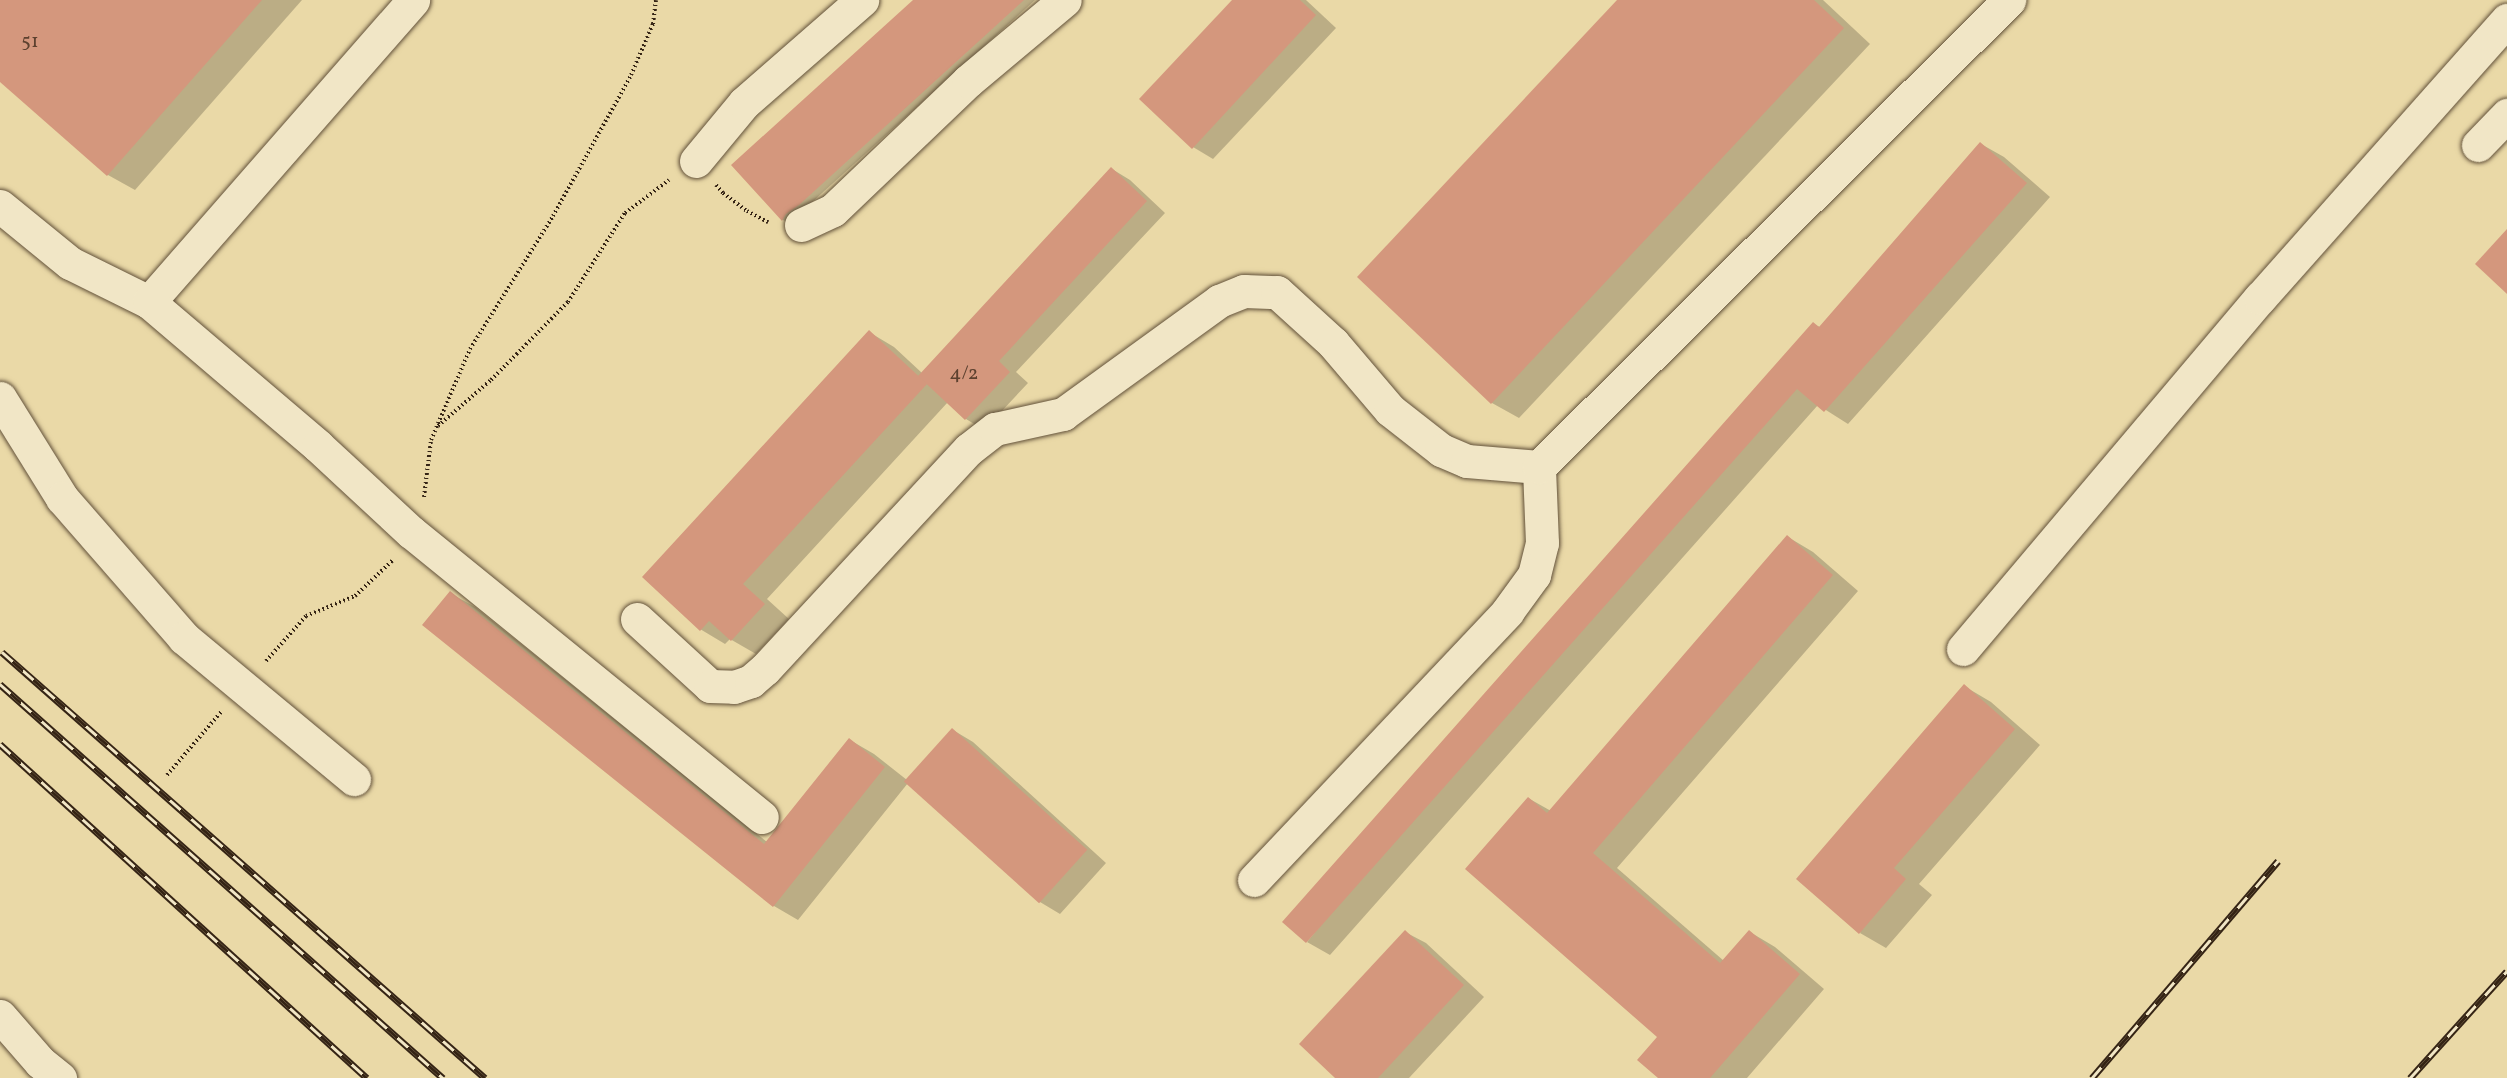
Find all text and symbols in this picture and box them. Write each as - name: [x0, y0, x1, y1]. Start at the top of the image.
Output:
- house number: 51: [21, 30, 39, 54]
- house number: 4/2: [950, 362, 978, 386]

